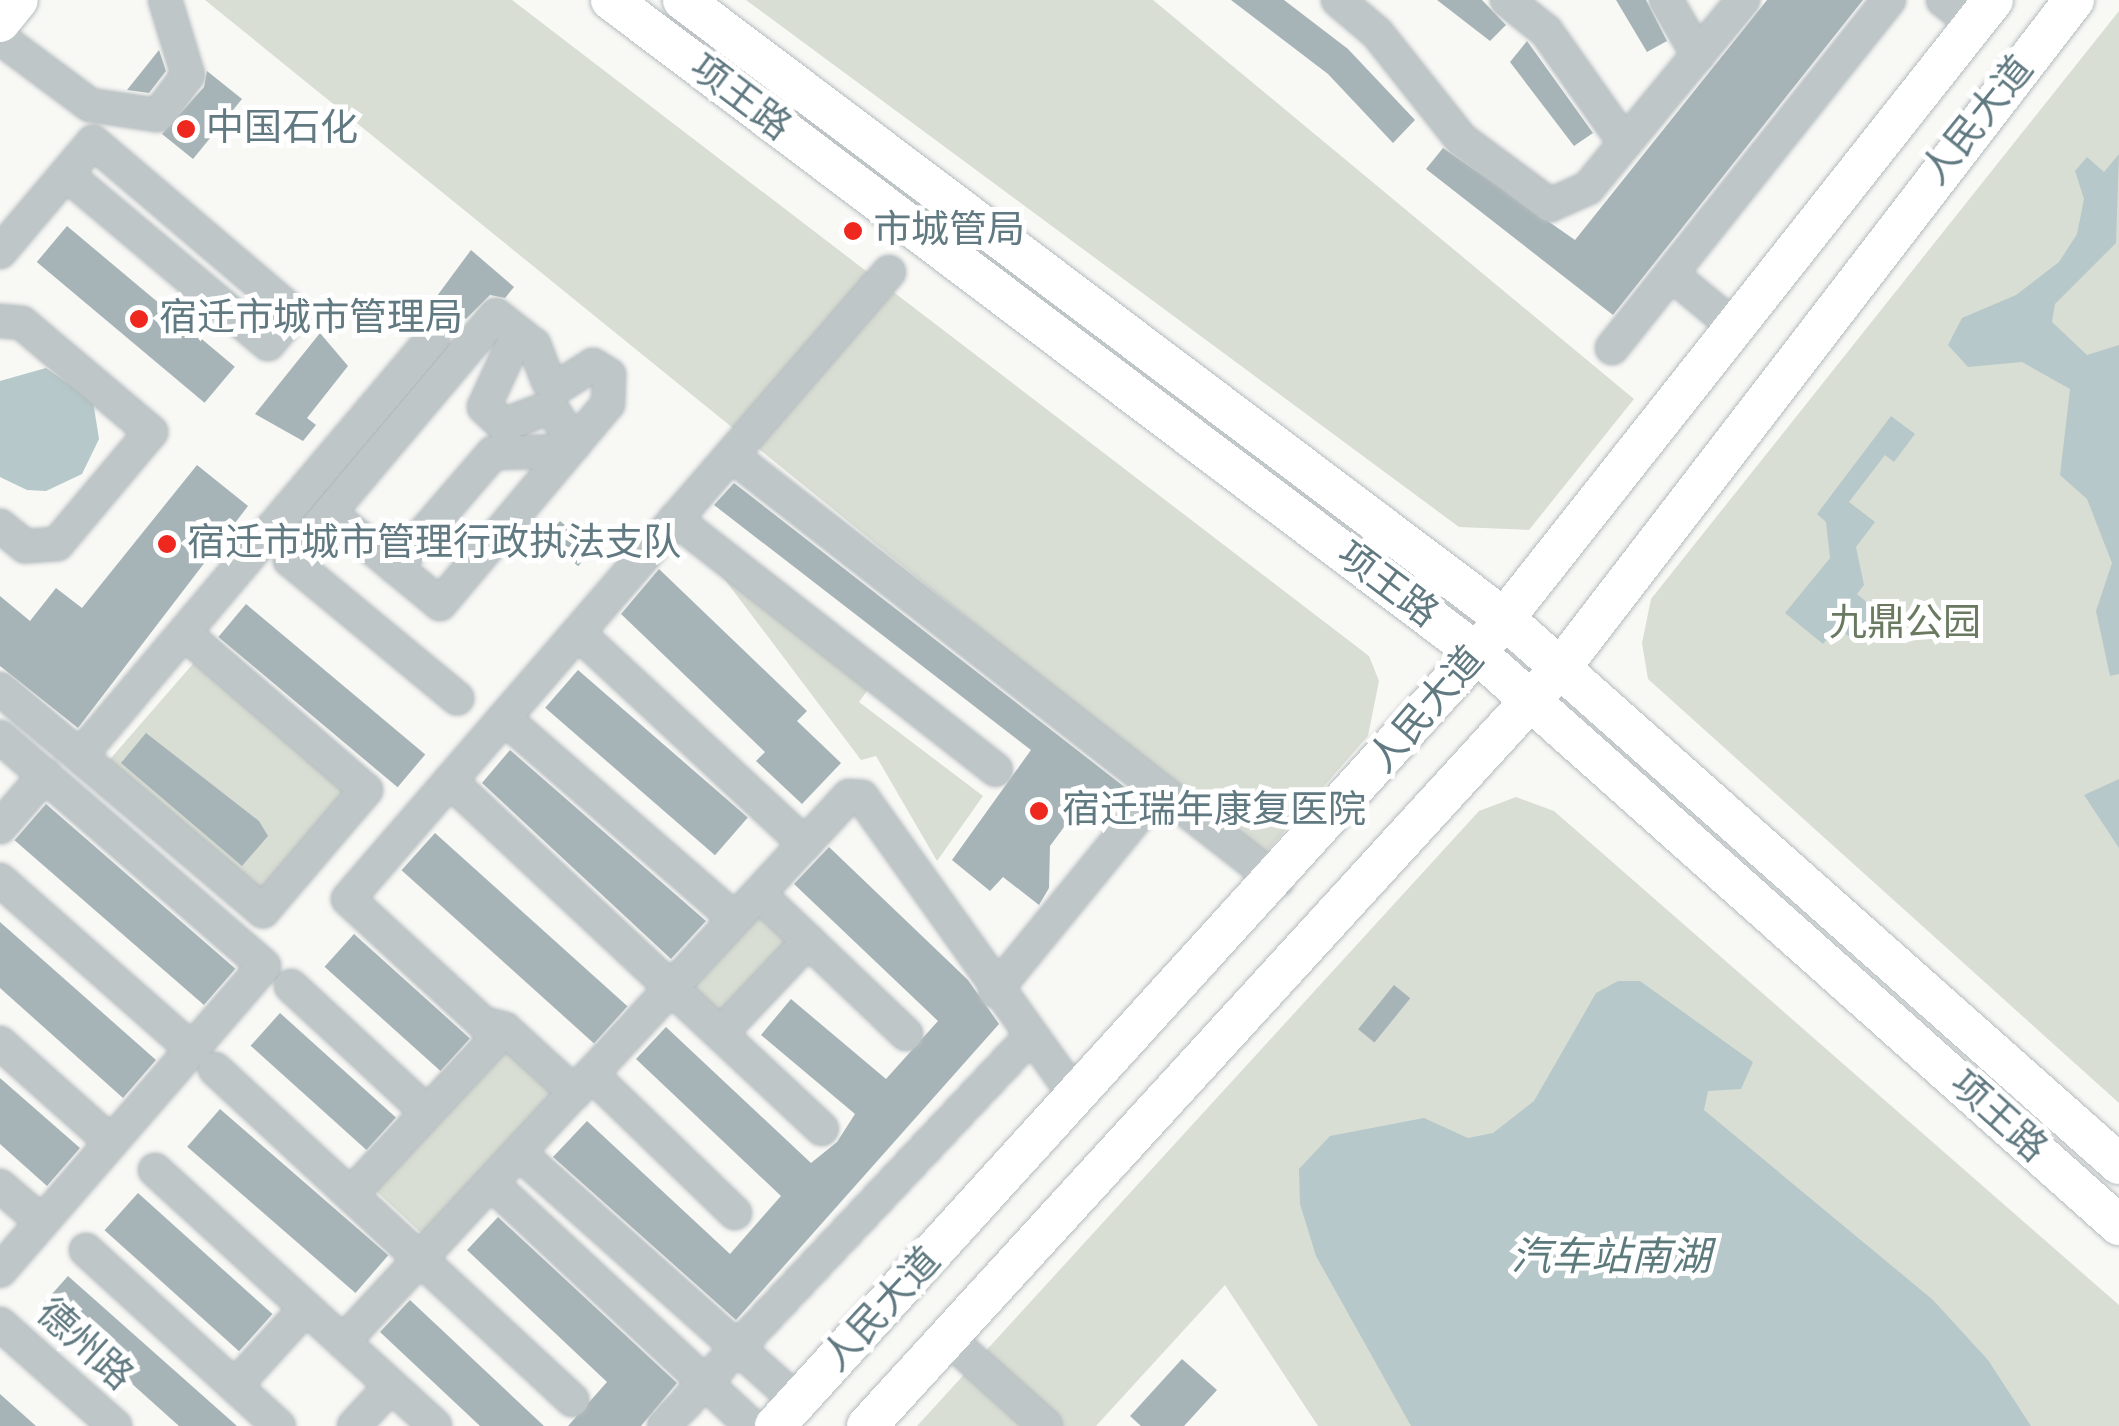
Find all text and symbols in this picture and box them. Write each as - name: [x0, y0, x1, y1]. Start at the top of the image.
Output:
- street label: 项王路: [681, 45, 799, 151]
- street label: 人民大道: [1912, 48, 2044, 194]
- place label: 中国石化: [206, 106, 358, 152]
- marker: 中国石化: [175, 118, 197, 140]
- place label: 市城管局: [873, 208, 1025, 254]
- marker: 市城管局: [842, 220, 864, 242]
- place label: 宿迁市城市管理局: [159, 296, 463, 342]
- marker: 宿迁市城市管理局: [128, 308, 150, 330]
- place label: 宿迁市城市管理行政执法支队: [187, 521, 681, 567]
- street label: 项王路: [1328, 532, 1446, 638]
- marker: 宿迁市城市管理行政执法支队: [156, 533, 178, 555]
- park label: 九鼎公园: [1829, 601, 1981, 647]
- street label: 人民大道: [1360, 638, 1494, 782]
- place label: 宿迁瑞年康复医院: [1062, 788, 1366, 834]
- marker: 宿迁瑞年康复医院: [1026, 798, 1052, 824]
- street label: 项王路: [1940, 1062, 2056, 1172]
- water label: 汽车站南湖: [1511, 1234, 1711, 1282]
- street label: 人民大道: [813, 1239, 951, 1381]
- street label: 德州路: [26, 1290, 142, 1400]

